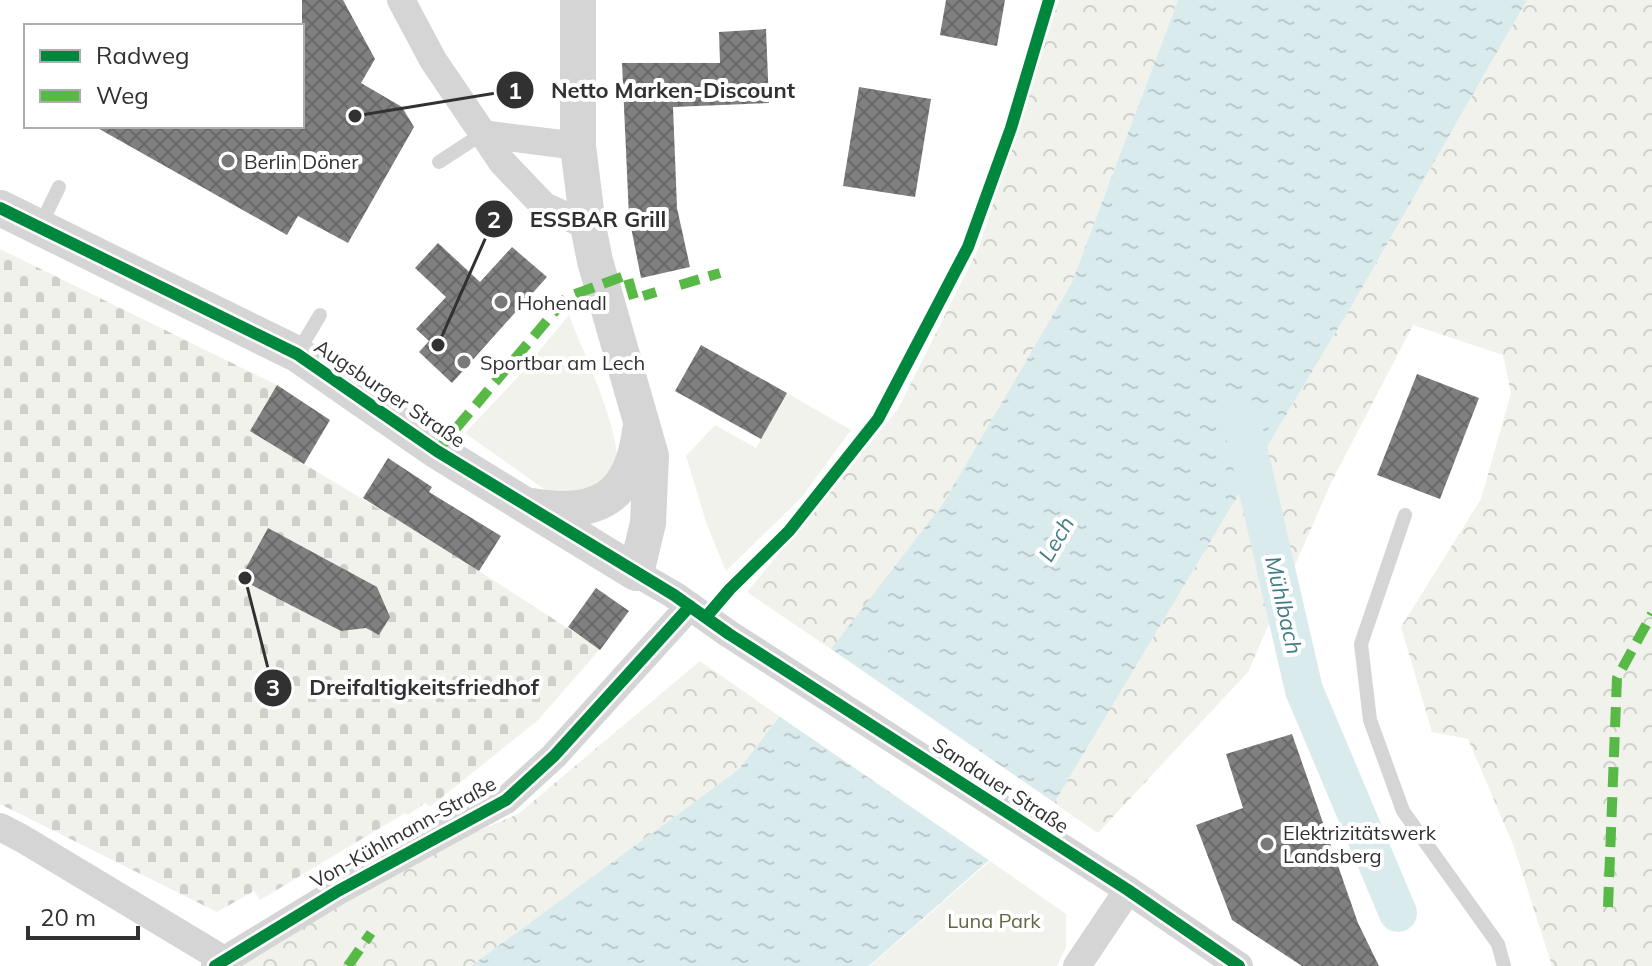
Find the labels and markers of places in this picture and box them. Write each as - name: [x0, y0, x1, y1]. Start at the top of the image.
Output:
- callout: Netto Marken-Discount: [495, 67, 811, 113]
- place label: Berlin Döner: [244, 149, 359, 174]
- marker: Berlin Döner: [219, 152, 237, 170]
- callout: ESSBAR Grill: [474, 196, 682, 242]
- place label: Hohenadl: [517, 290, 607, 315]
- marker: Hohenadl: [492, 293, 510, 311]
- place label: Sportbar am Lech: [480, 350, 645, 375]
- marker: Sportbar am Lech: [455, 353, 473, 371]
- callout: Dreifaltigkeitsfriedhof: [253, 665, 555, 711]
- place label: Elektrizitätswerk Landsberg: [1283, 820, 1437, 868]
- marker: Elektrizitätswerk Landsberg: [1258, 835, 1276, 853]

